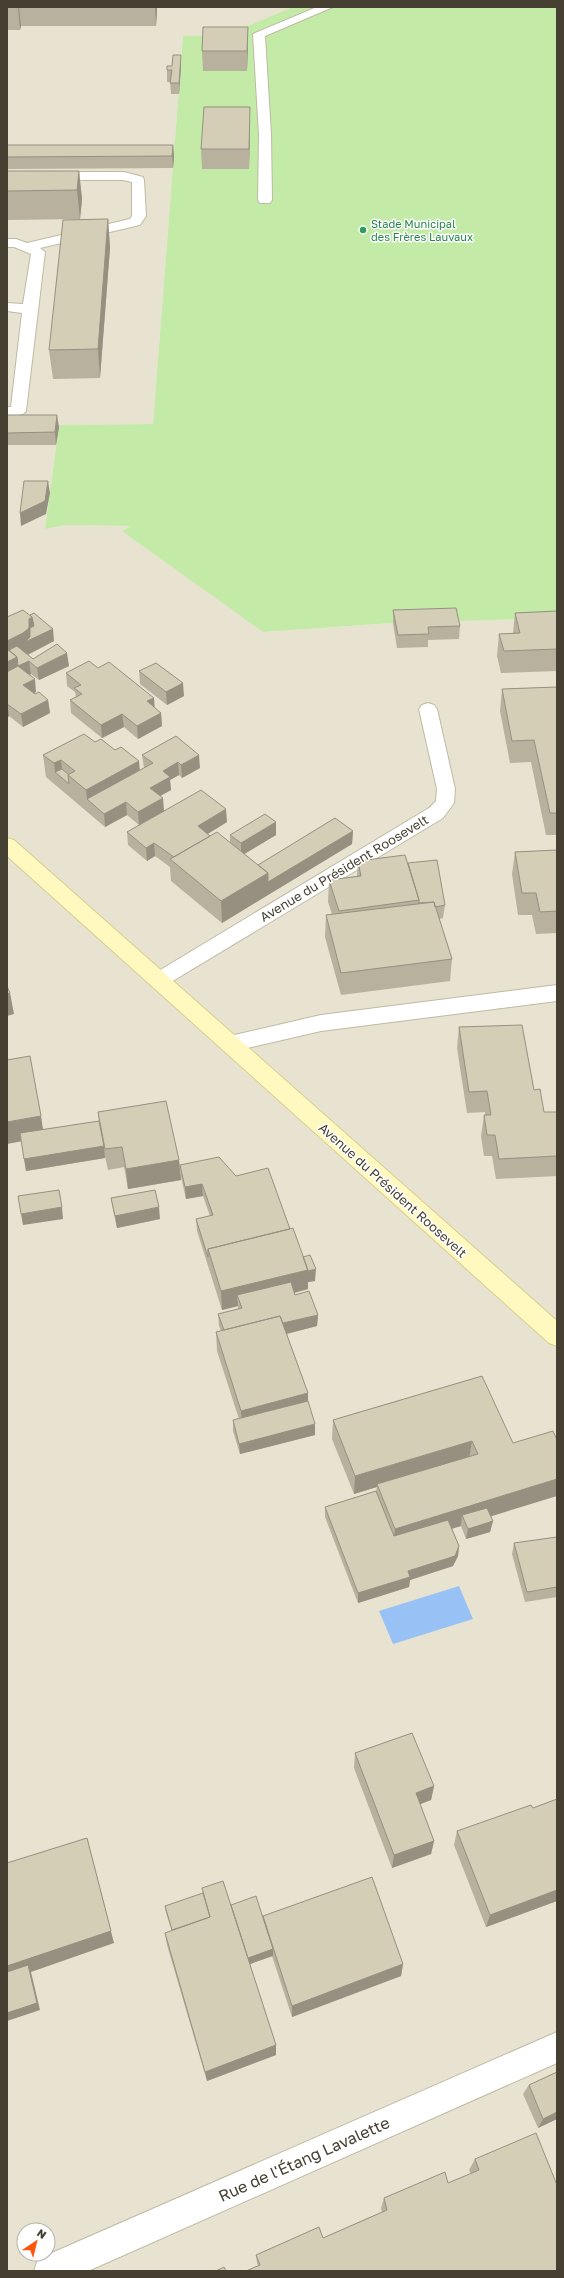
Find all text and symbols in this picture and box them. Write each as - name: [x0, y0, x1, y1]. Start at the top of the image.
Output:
- place label: Stade Municipal des Frères Lauvaux: [371, 217, 473, 243]
- marker: Stade Municipal des Frères Lauvaux: [358, 225, 368, 235]
- street label: Avenue du Président Roosevelt: [257, 811, 431, 925]
- street label: Avenue du Président Roosevelt: [316, 1119, 470, 1261]
- street label: Rue de l'Étang Lavalette: [215, 2112, 393, 2206]
- north arrow: [16, 2222, 56, 2262]
- text: N: [35, 2226, 49, 2241]

